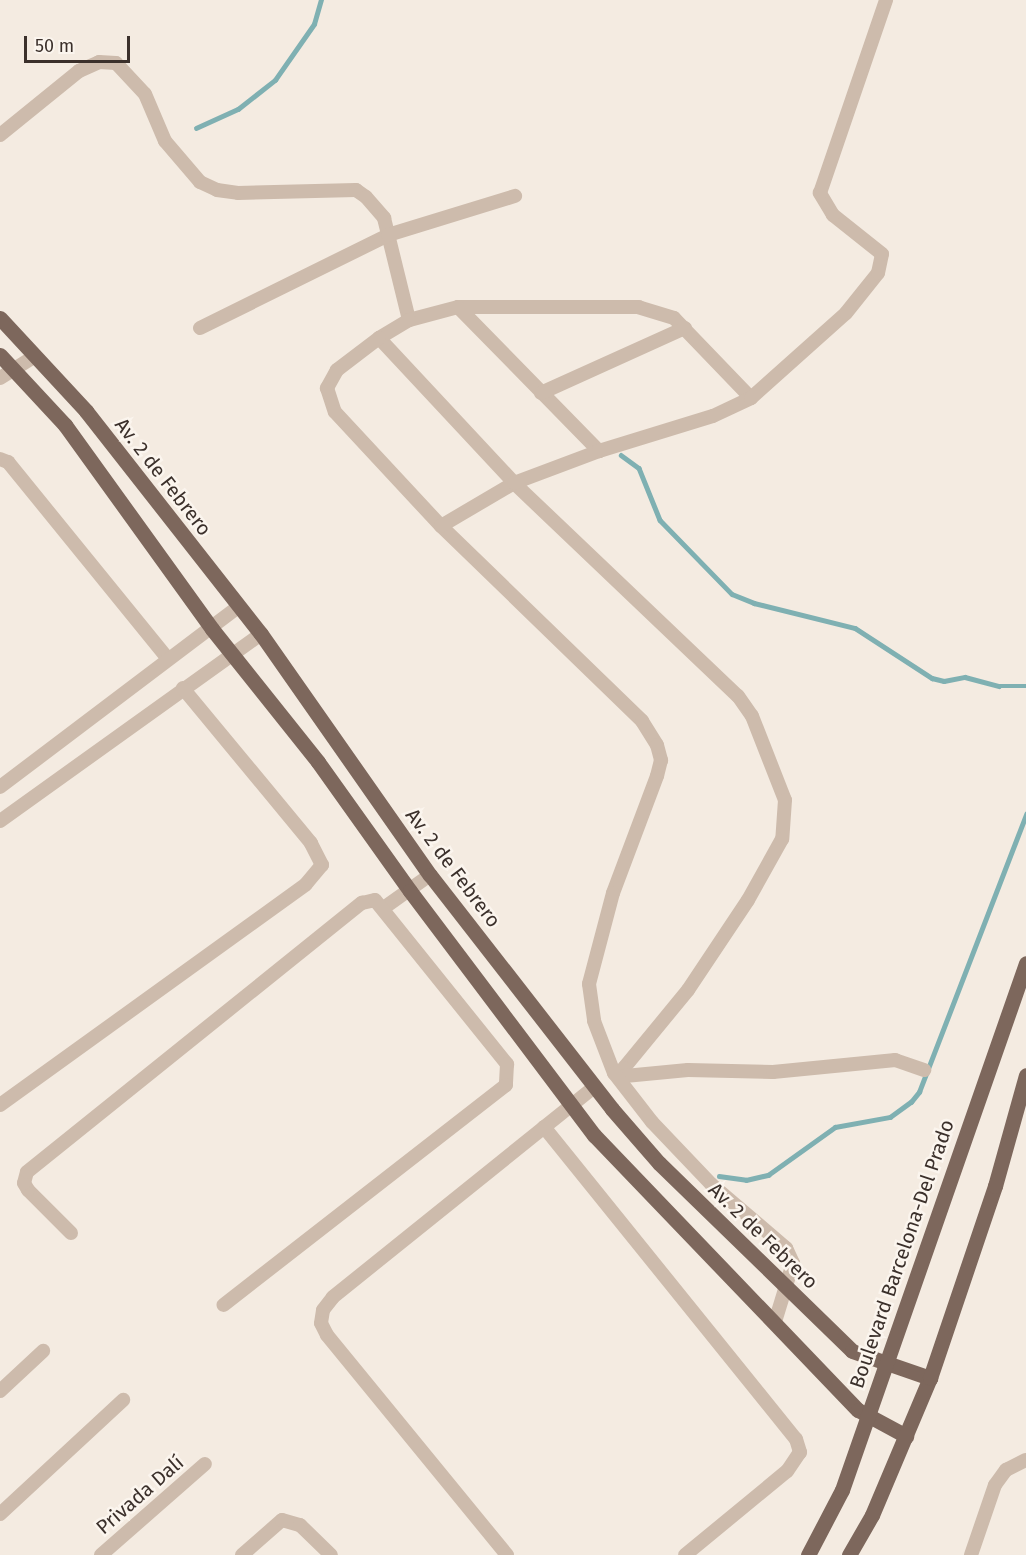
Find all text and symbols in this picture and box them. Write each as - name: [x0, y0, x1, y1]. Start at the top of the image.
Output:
- scale bar: [27, 24, 134, 62]
- text: 50 m: [35, 35, 74, 57]
- street label: Av. 2 de Febrero: [110, 413, 216, 541]
- street label: Av. 2 de Febrero: [400, 804, 506, 932]
- street label: Boulevard Barcelona-Del Prado: [845, 1116, 959, 1392]
- street label: Av. 2 de Febrero: [703, 1178, 823, 1294]
- street label: Privada Dalí: [91, 1451, 189, 1539]

